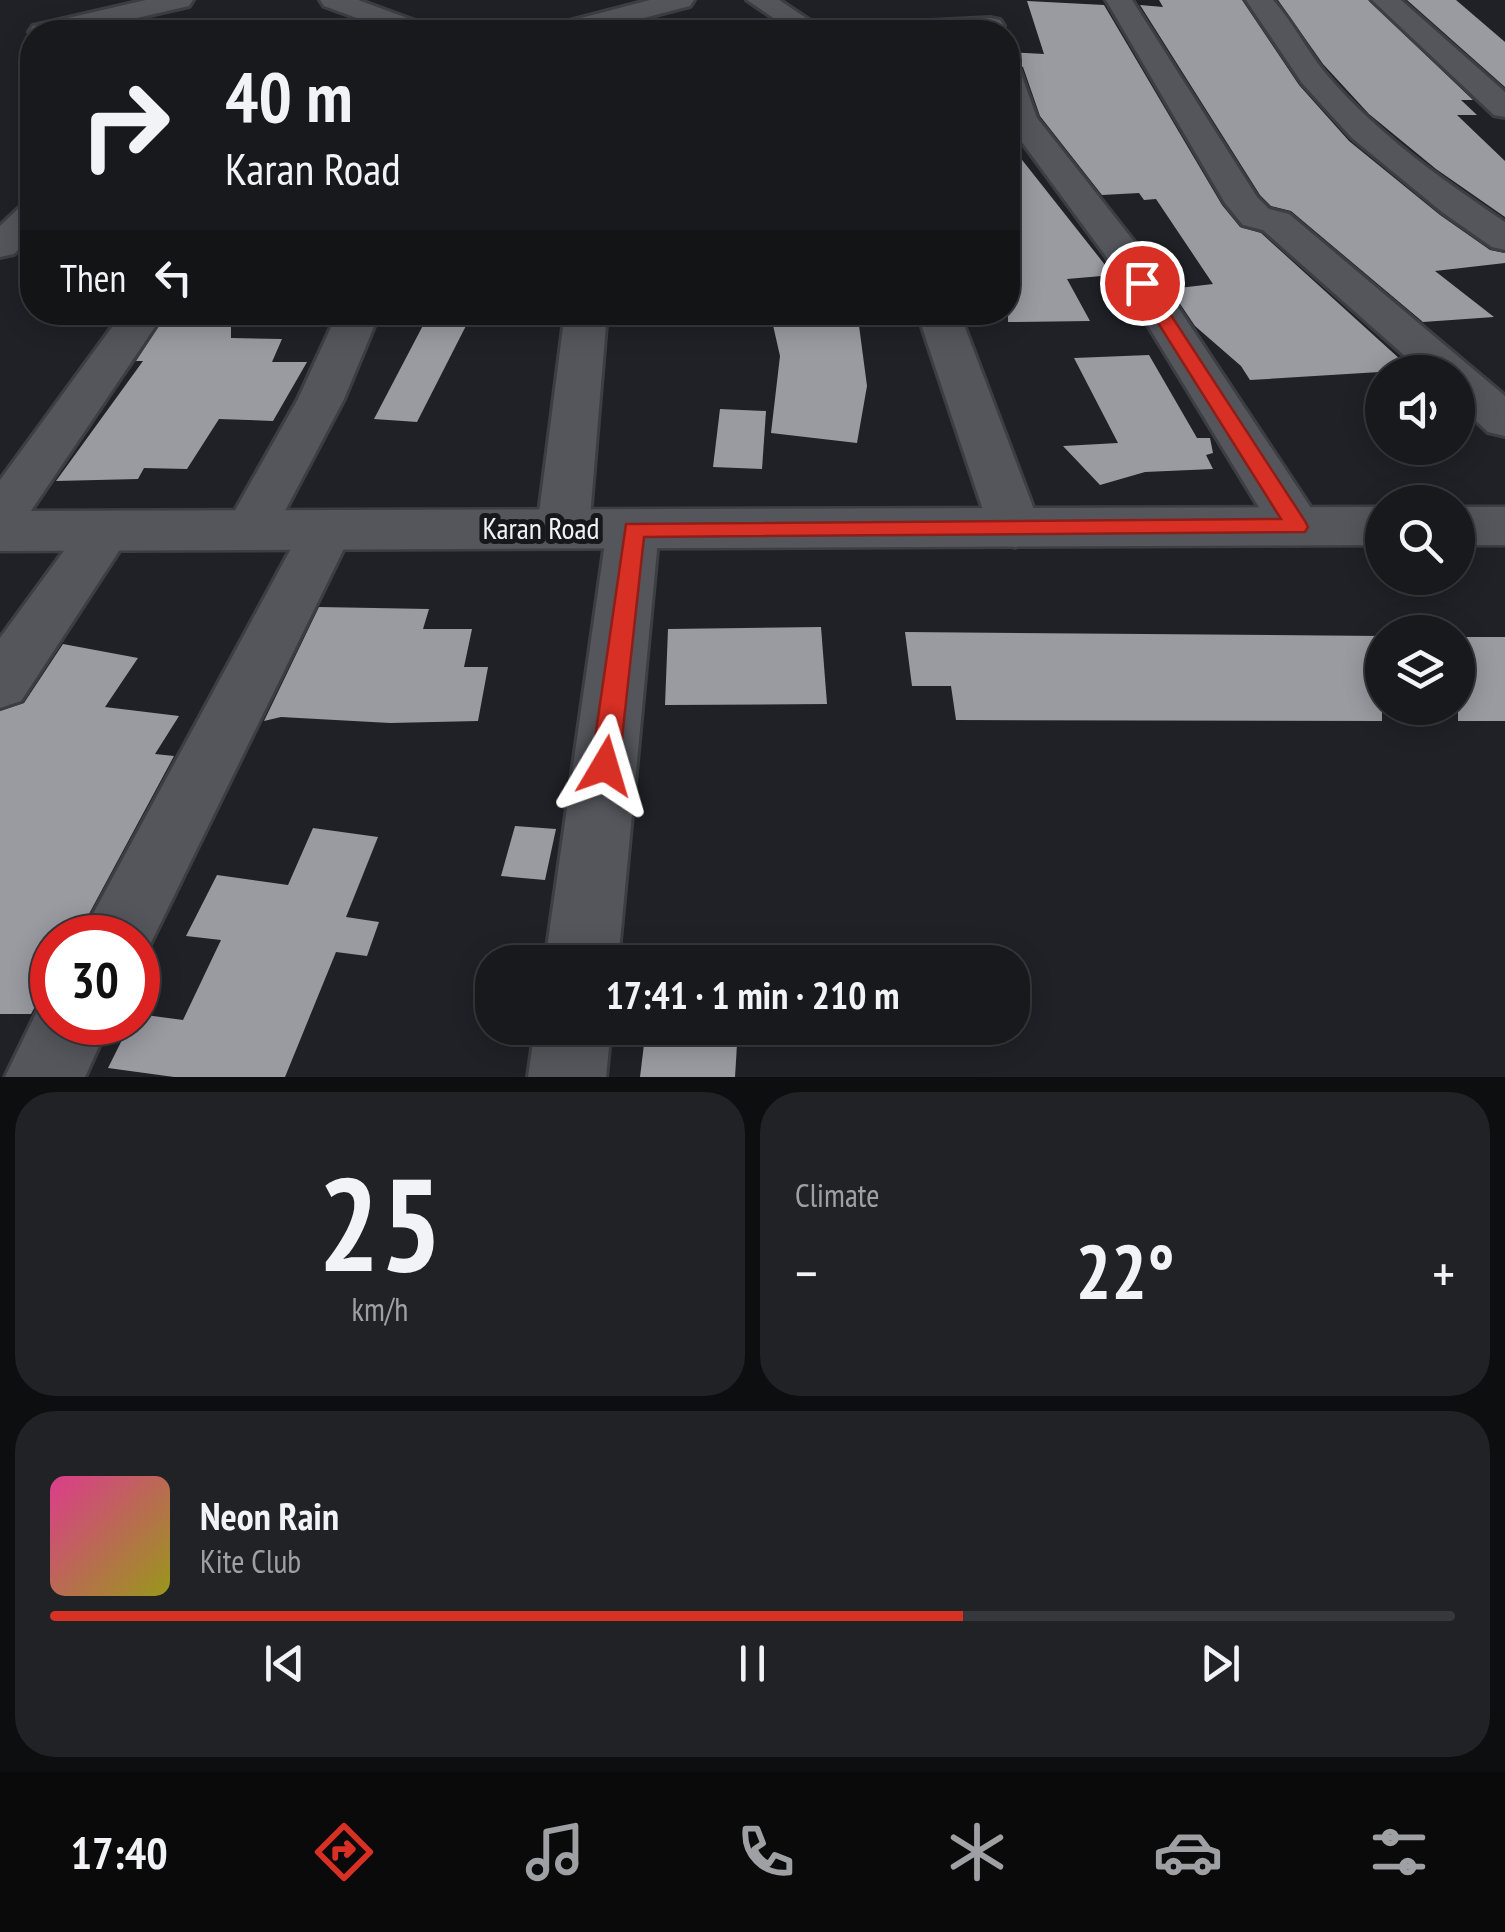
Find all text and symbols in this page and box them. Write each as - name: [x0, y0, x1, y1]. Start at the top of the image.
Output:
- text: 40 m: [225, 51, 353, 141]
- icon: right: [60, 60, 190, 190]
- text: Karan Road: [225, 139, 401, 197]
- pin: [1100, 241, 1185, 326]
- icon: left: [146, 250, 201, 305]
- text: Then: [60, 253, 126, 302]
- icon: arrive: [1115, 256, 1170, 311]
- map controls: [1365, 355, 1475, 725]
- button: sound: [1365, 355, 1475, 465]
- button: search: [1365, 485, 1475, 595]
- street label: Karan Road: [482, 508, 600, 547]
- button: layers: [1365, 615, 1475, 725]
- position arrow: [553, 714, 657, 818]
- speed limit sign: 30: [30, 915, 160, 1045]
- text: 17:41 · 1 min · 210 m: [606, 970, 899, 1019]
- text: 25: [318, 1139, 442, 1307]
- text: Climate: [795, 1174, 879, 1216]
- text: 22°: [1075, 1223, 1175, 1320]
- text: −: [795, 1237, 818, 1308]
- text: +: [1432, 1237, 1455, 1308]
- text: km/h: [352, 1288, 408, 1330]
- text: Neon Rain: [200, 1491, 339, 1540]
- text: Kite Club: [200, 1540, 301, 1582]
- icon: previous: [257, 1636, 312, 1691]
- icon: pause: [725, 1636, 780, 1691]
- icon: next: [1193, 1636, 1248, 1691]
- icon: directions: [309, 1817, 379, 1887]
- icon: music: [520, 1817, 590, 1887]
- icon: phone: [731, 1817, 801, 1887]
- icon: climate: [942, 1817, 1012, 1887]
- icon: car: [1153, 1817, 1223, 1887]
- icon: filters: [1364, 1817, 1434, 1887]
- text: 17:40: [71, 1823, 168, 1881]

